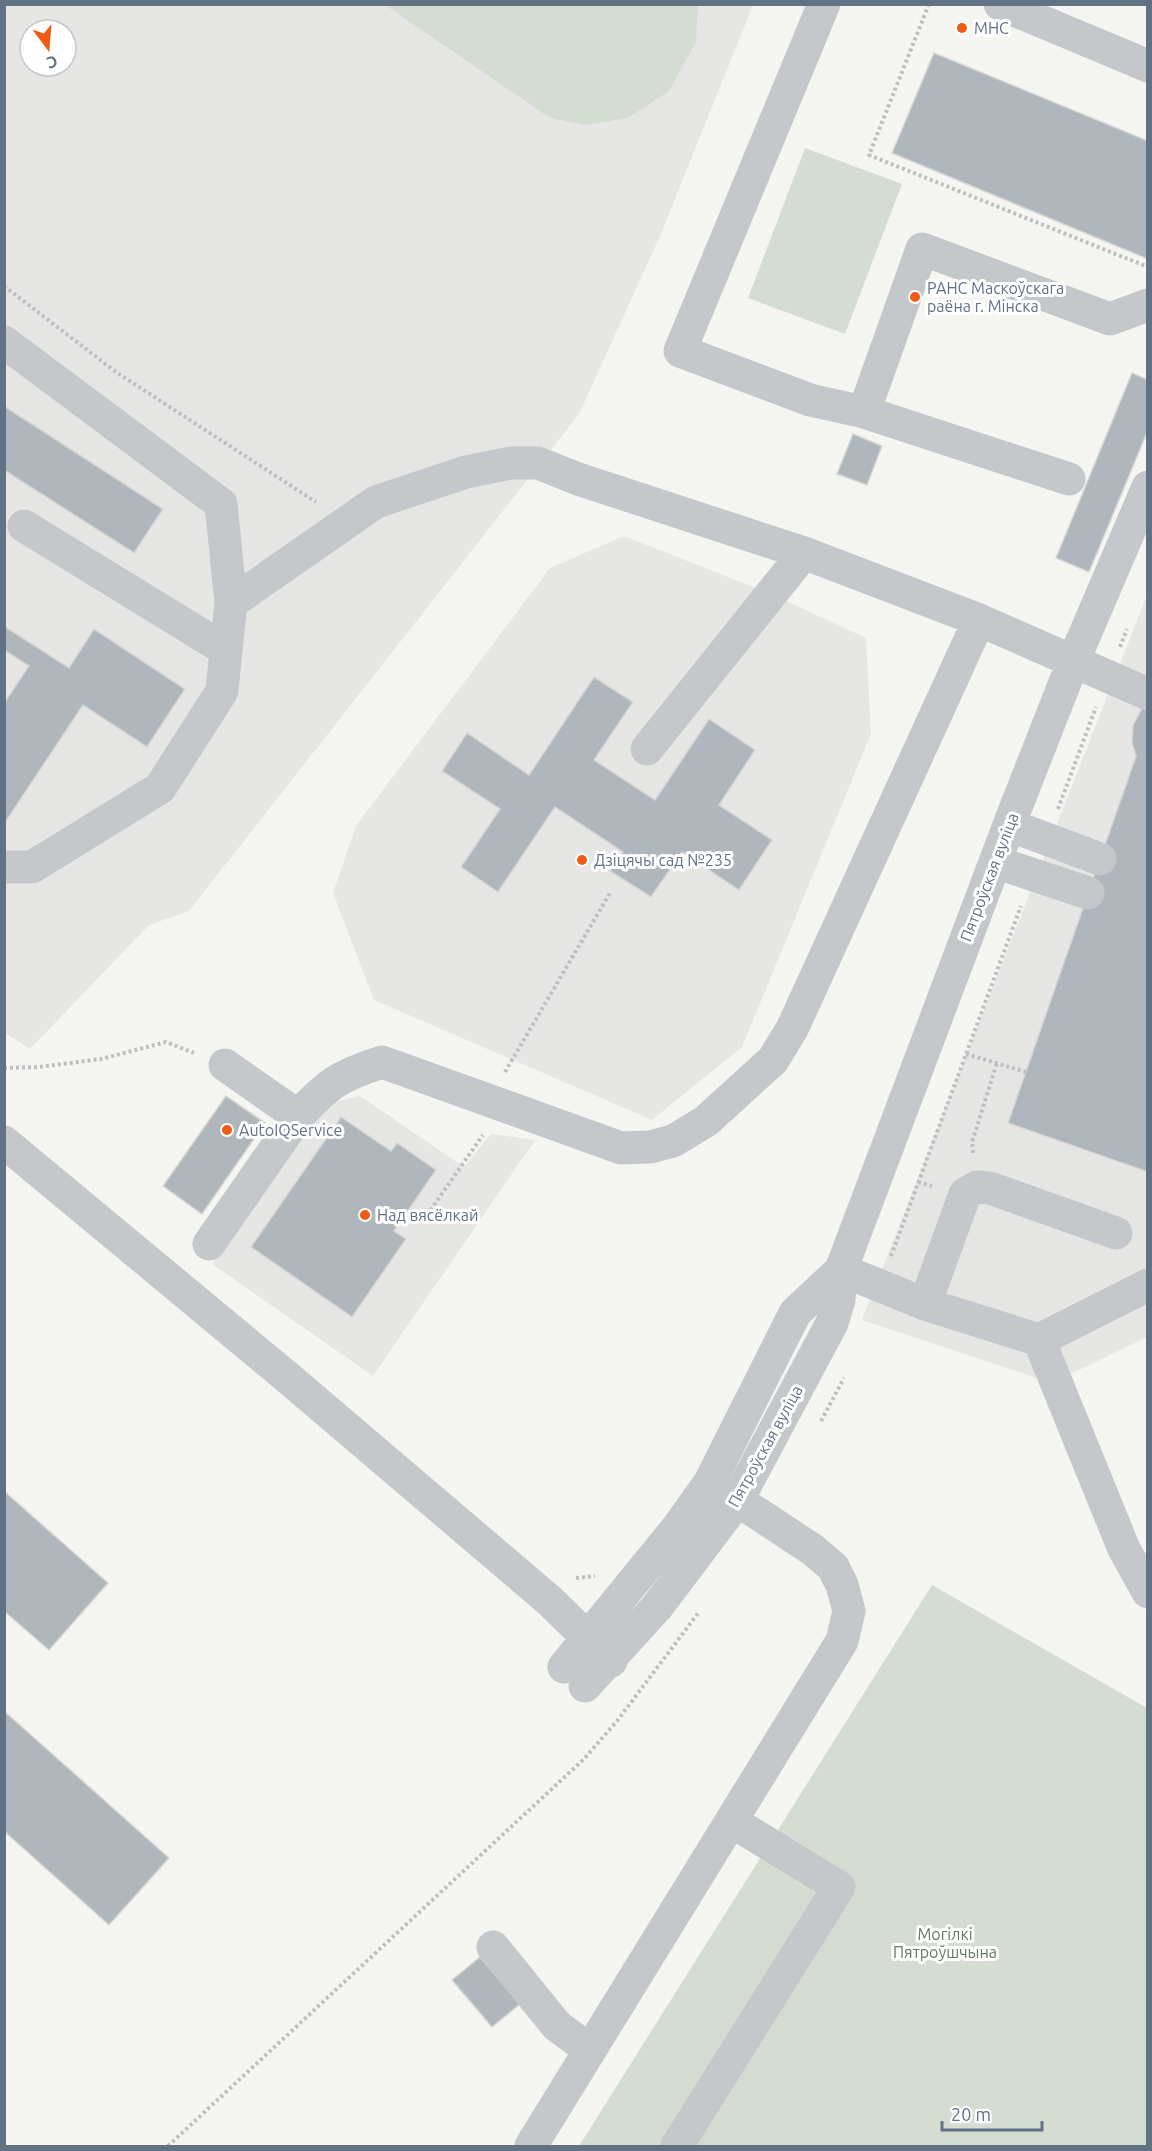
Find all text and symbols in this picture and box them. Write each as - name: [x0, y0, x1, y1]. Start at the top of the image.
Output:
- north arrow: [18, 18, 78, 78]
- place label: МНС: [974, 19, 1009, 37]
- marker: МНС: [955, 21, 969, 35]
- text: С: [45, 52, 60, 72]
- place label: РАНС Маскоўскага раёна г. Мінска: [927, 279, 1064, 315]
- marker: РАНС Маскоўскага раёна г. Мінска: [908, 290, 922, 304]
- street label: Пятроўская вуліца: [956, 810, 1022, 944]
- place label: Дзіцячы сад №235: [594, 851, 732, 869]
- marker: Дзіцячы сад №235: [575, 853, 589, 867]
- place label: AutoIQService: [239, 1121, 342, 1139]
- marker: AutoIQService: [220, 1123, 234, 1137]
- place label: Над вясёлкай: [377, 1206, 478, 1224]
- marker: Над вясёлкай: [358, 1208, 372, 1222]
- street label: Пятроўская вуліца: [724, 1382, 806, 1510]
- park label: Могілкі Пятроўшчына: [893, 1925, 997, 1961]
- scale bar: [942, 2094, 1042, 2132]
- text: 20 m: [951, 2104, 991, 2124]

